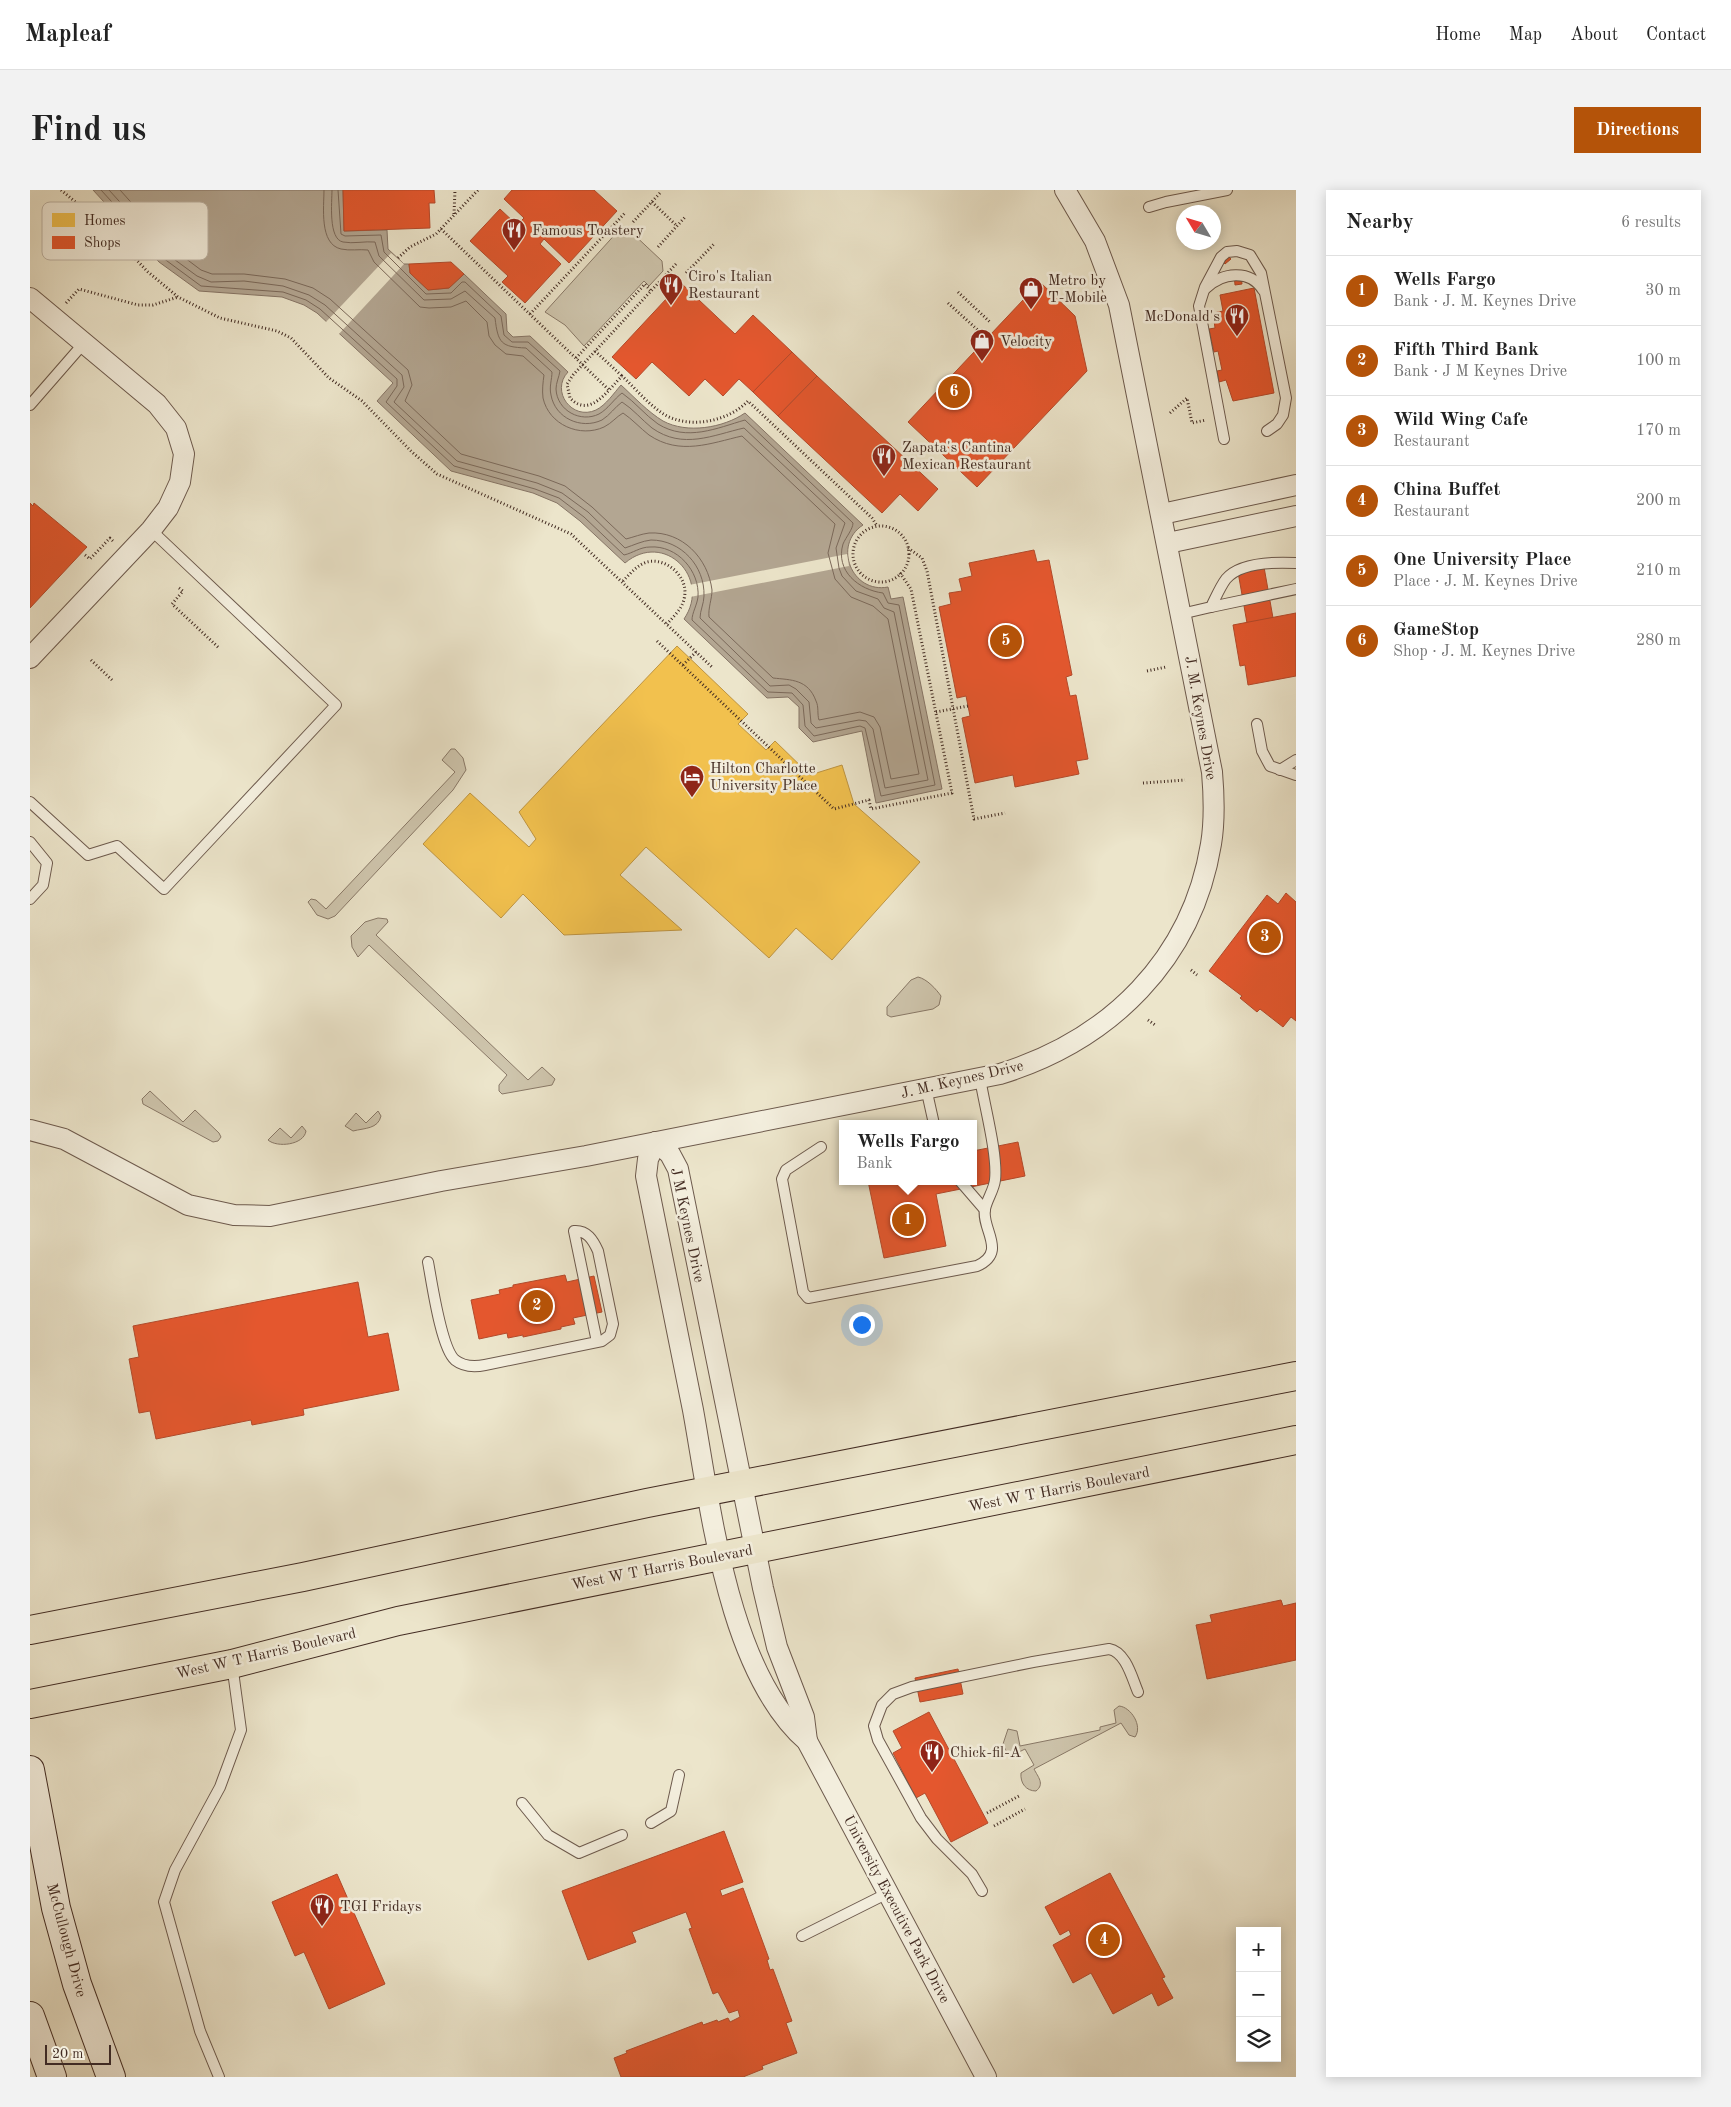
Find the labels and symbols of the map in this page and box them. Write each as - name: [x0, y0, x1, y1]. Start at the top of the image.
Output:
- legend: [42, 202, 208, 260]
- north arrow: [1176, 205, 1221, 250]
- text: Homes: [84, 214, 126, 228]
- restaurant icon: Famous Toastery: [501, 217, 527, 251]
- place label: Famous Toastery: [532, 224, 644, 239]
- text: Shops: [84, 236, 121, 250]
- place label: Ciro's Italian Restaurant: [688, 270, 772, 302]
- restaurant icon: Ciro's Italian Restaurant: [658, 272, 684, 306]
- place label: Metro by T-Mobile: [1048, 274, 1107, 306]
- shop icon: Metro by T-Mobile: [1018, 276, 1044, 310]
- restaurant icon: McDonald's: [1224, 303, 1250, 337]
- place label: McDonald's: [1144, 310, 1220, 325]
- shop icon: Velocity: [969, 328, 995, 362]
- place label: Velocity: [1000, 335, 1052, 350]
- pin: 6: [938, 373, 970, 411]
- place label: Zapata's Cantina Mexican Restaurant: [902, 441, 1031, 473]
- restaurant icon: Zapata's Cantina Mexican Restaurant: [871, 443, 897, 477]
- pin: 5: [990, 622, 1022, 660]
- street label: J. M. Keynes Drive: [1181, 655, 1218, 781]
- place label: Hilton Charlotte University Place: [710, 762, 817, 794]
- hotel icon: Hilton Charlotte University Place: [679, 764, 705, 798]
- pin: 3: [1249, 918, 1281, 956]
- street label: J. M. Keynes Drive: [900, 1059, 1025, 1102]
- street label: J M Keynes Drive: [667, 1167, 706, 1284]
- pin: 1: [892, 1201, 924, 1239]
- pin: 2: [521, 1287, 553, 1325]
- your location: [849, 1312, 875, 1338]
- street label: West W T Harris Boulevard: [967, 1465, 1151, 1515]
- street label: West W T Harris Boulevard: [570, 1543, 754, 1593]
- street label: West W T Harris Boulevard: [175, 1626, 358, 1683]
- restaurant icon: Chick-fil-A: [919, 1739, 945, 1773]
- place label: Chick-fil-A: [950, 1746, 1022, 1761]
- street label: University Executive Park Drive: [840, 1813, 952, 2006]
- street label: McCullough Drive: [43, 1882, 88, 1999]
- restaurant icon: TGI Fridays: [309, 1893, 335, 1927]
- place label: TGI Fridays: [340, 1900, 421, 1915]
- pin: 4: [1088, 1921, 1120, 1959]
- scale bar: [45, 2042, 111, 2065]

